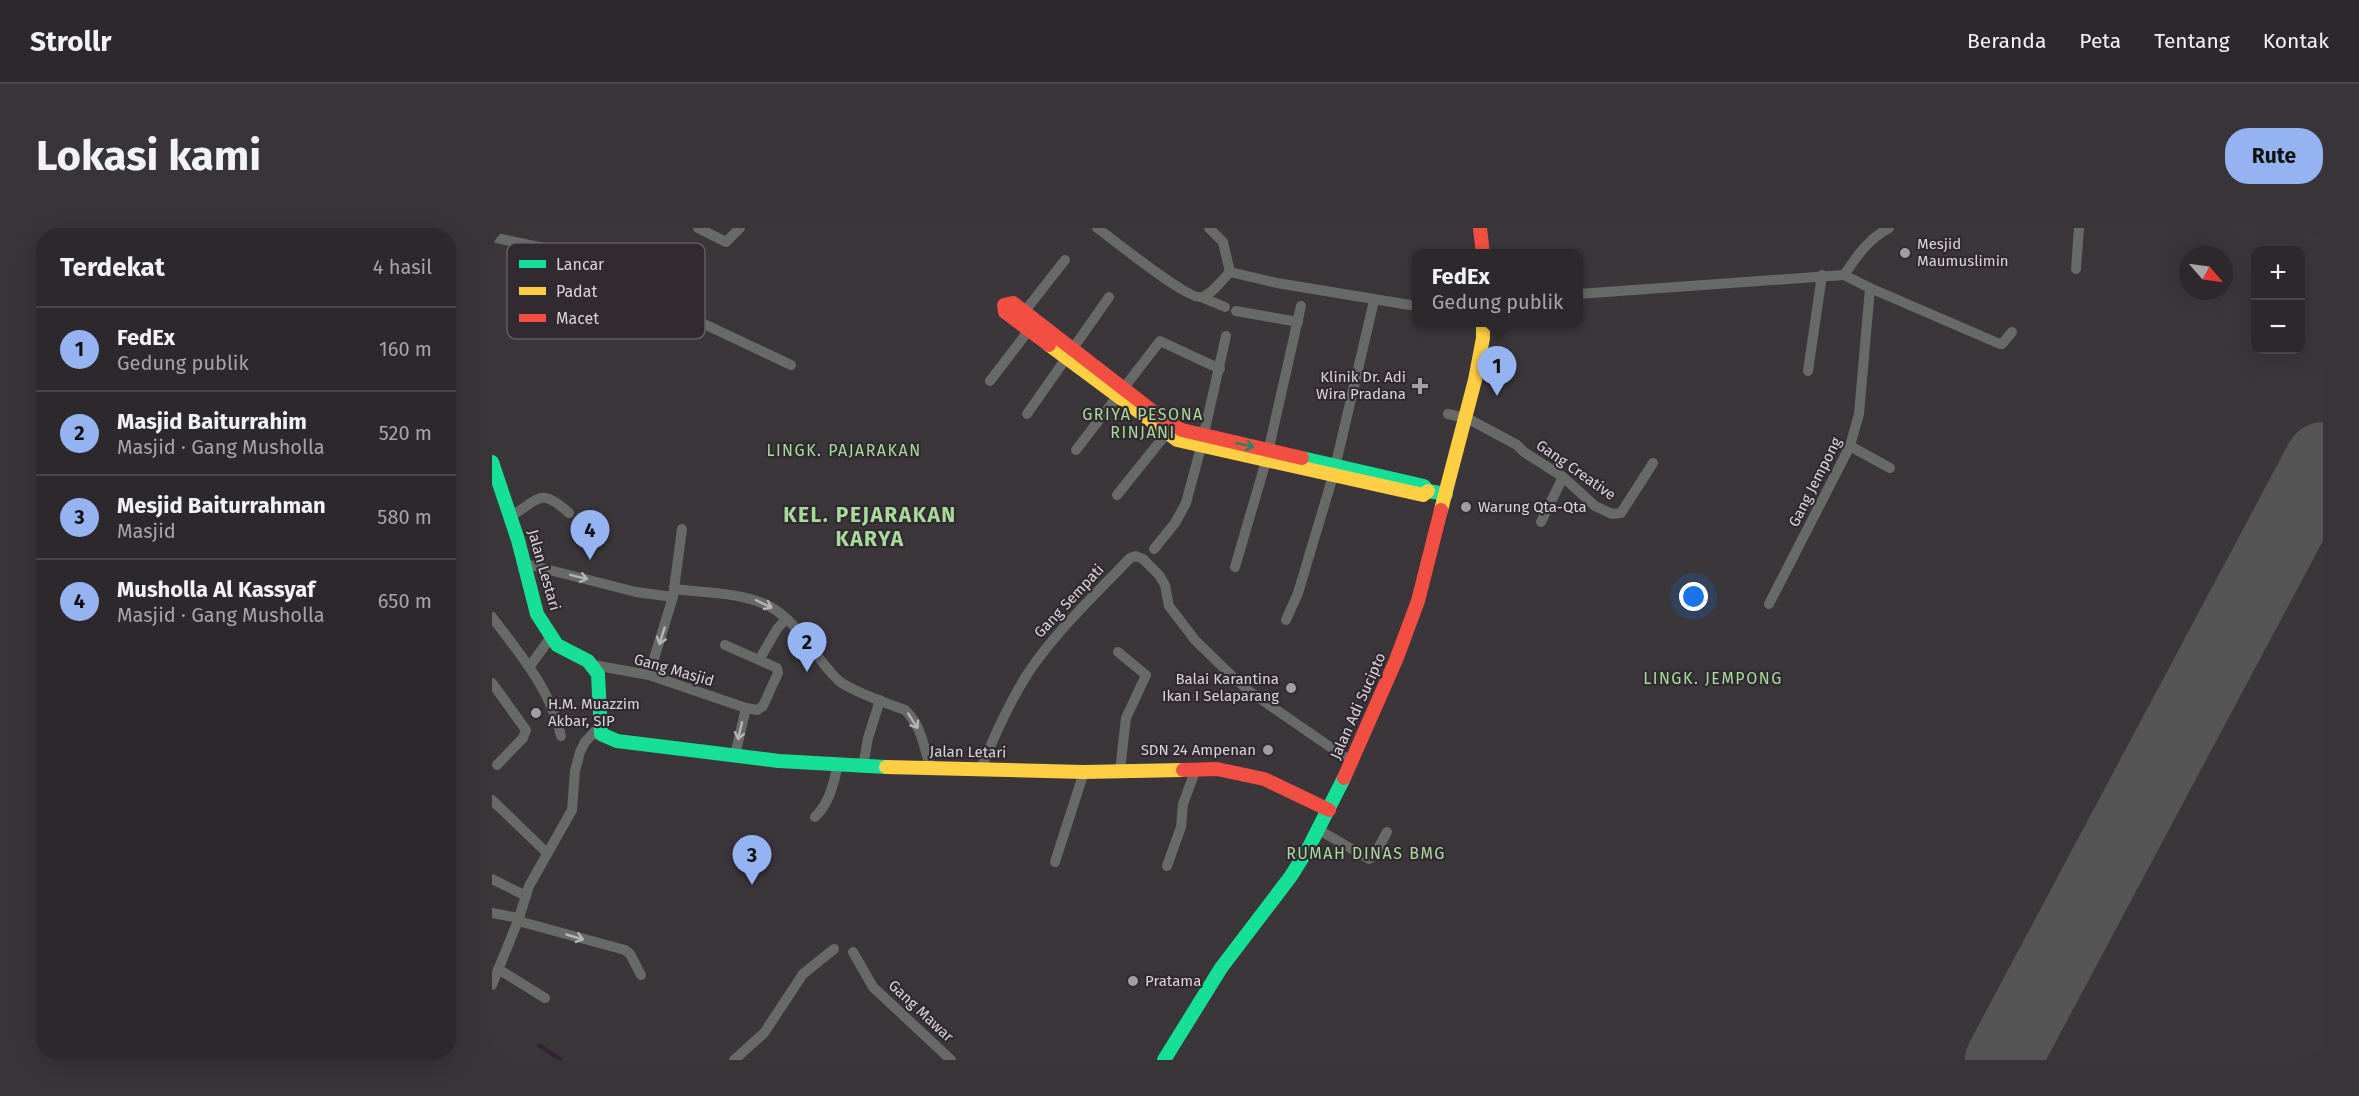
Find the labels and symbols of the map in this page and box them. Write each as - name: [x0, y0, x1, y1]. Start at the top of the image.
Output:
- place label: Mesjid Maumuslimin: [1917, 235, 2009, 270]
- legend: [507, 243, 705, 339]
- marker: Mesjid Maumuslimin: [1898, 246, 1912, 260]
- north arrow: [2179, 246, 2233, 300]
- text: Lancar: [556, 255, 605, 274]
- text: Padat: [556, 282, 597, 301]
- text: Macet: [556, 309, 599, 328]
- pin: 1: [1478, 346, 1516, 396]
- place label: Klinik Dr. Adi Wira Pradana: [1316, 368, 1406, 403]
- marker: Klinik Dr. Adi Wira Pradana: [1411, 377, 1429, 395]
- district label: GRIYA PESONA RINJANI: [1082, 405, 1204, 442]
- street label: Gang Jempong: [1785, 434, 1845, 530]
- street label: Gang Creative: [1533, 436, 1619, 504]
- one-way arrow: [1235, 439, 1254, 451]
- district label: LINGK. PAJARAKAN: [766, 441, 922, 460]
- place label: Warung Qta-Qta: [1478, 498, 1587, 516]
- marker: Warung Qta-Qta: [1459, 500, 1473, 514]
- district label: KEL. PEJARAKAN KARYA: [783, 502, 957, 552]
- pin: 4: [570, 510, 610, 560]
- street label: Jalan Lestari: [524, 527, 564, 613]
- street label: Gang Sempati: [1030, 560, 1108, 642]
- one-way arrow: [569, 572, 588, 584]
- your location: [1679, 582, 1708, 611]
- one-way arrow: [754, 599, 772, 611]
- pin: 2: [788, 622, 826, 672]
- one-way arrow: [656, 627, 667, 646]
- street label: Gang Masjid: [632, 650, 716, 690]
- street label: Jalan Adi Sucipto: [1326, 650, 1390, 762]
- district label: LINGK. JEMPONG: [1643, 669, 1783, 688]
- place label: Balai Karantina Ikan I Selaparang: [1162, 670, 1279, 705]
- marker: Balai Karantina Ikan I Selaparang: [1284, 681, 1298, 695]
- place label: H.M. Muazzim Akbar, SIP: [548, 695, 640, 730]
- marker: H.M. Muazzim Akbar, SIP: [529, 706, 543, 720]
- one-way arrow: [908, 712, 920, 729]
- one-way arrow: [734, 722, 746, 741]
- place label: SDN 24 Ampenan: [1141, 741, 1256, 759]
- street label: Jalan Letari: [930, 742, 1006, 762]
- marker: SDN 24 Ampenan: [1261, 743, 1275, 757]
- pin: 3: [732, 836, 772, 885]
- district label: RUMAH DINAS BMG: [1286, 844, 1446, 863]
- one-way arrow: [565, 932, 584, 943]
- place label: Pratama: [1145, 972, 1201, 990]
- marker: Pratama: [1126, 974, 1140, 988]
- street label: Gang Mawar: [885, 976, 957, 1046]

